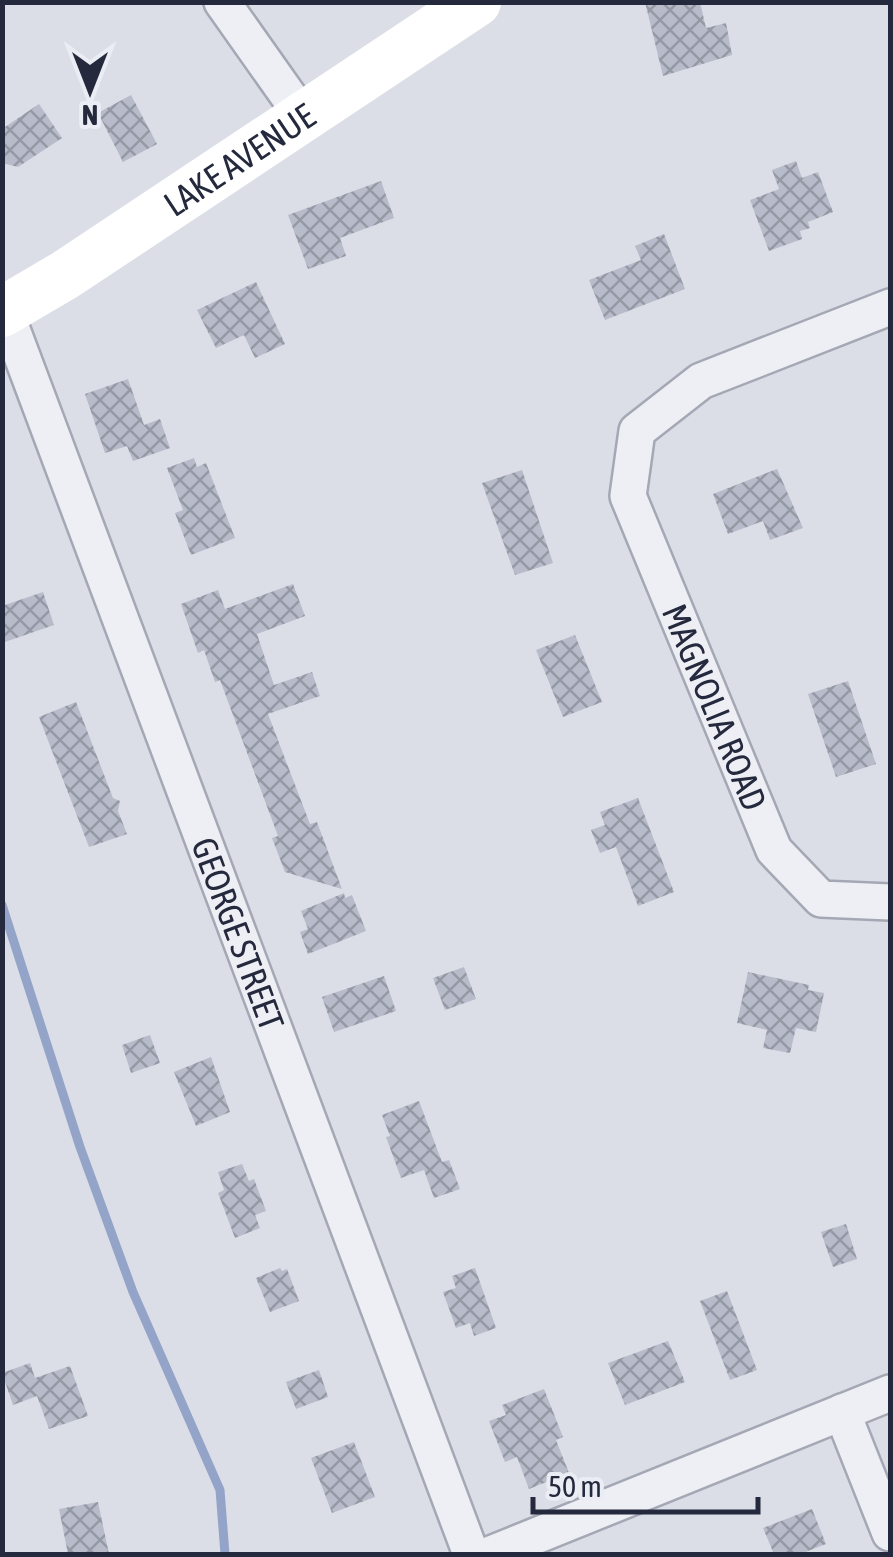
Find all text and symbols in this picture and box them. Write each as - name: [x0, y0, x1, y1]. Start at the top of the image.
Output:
- north arrow: [40, 40, 140, 140]
- street label: LAKE AVENUE: [156, 95, 322, 224]
- text: N: [82, 99, 98, 131]
- street label: MAGNOLIA ROAD: [655, 598, 775, 816]
- street label: GEORGE STREET: [184, 832, 293, 1035]
- scale bar: [533, 1452, 758, 1514]
- text: 50 m: [548, 1469, 602, 1503]

